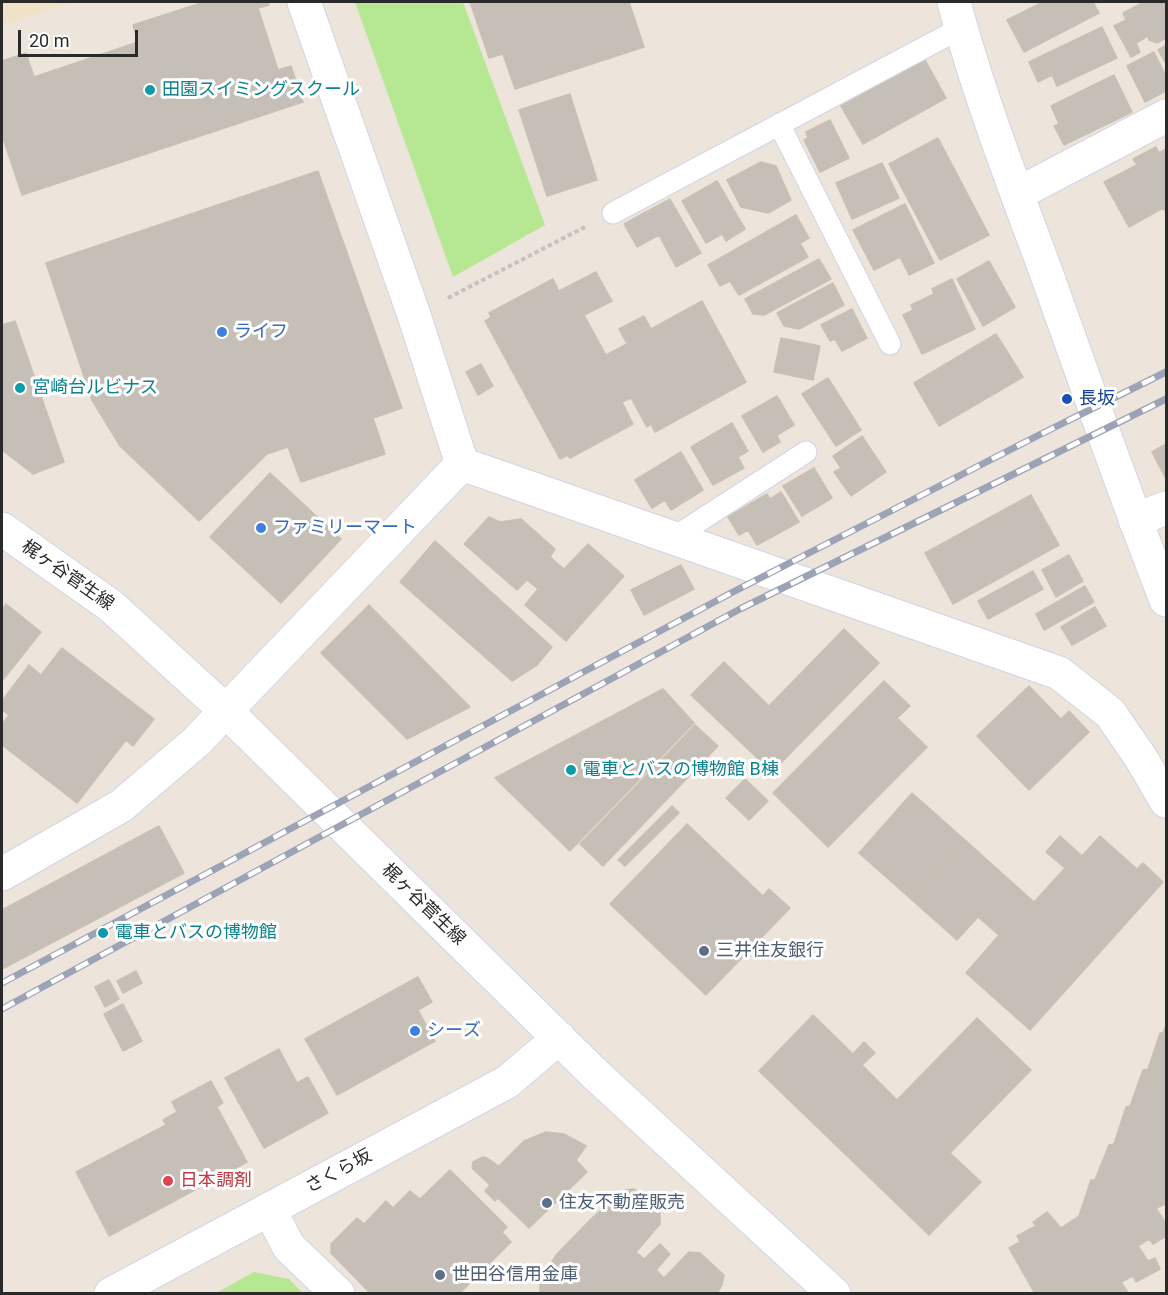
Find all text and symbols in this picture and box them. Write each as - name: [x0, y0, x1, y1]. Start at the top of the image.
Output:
- scale bar: [21, 18, 141, 56]
- text: 20 m: [29, 30, 69, 51]
- place label: 田園スイミングスクール: [162, 79, 360, 101]
- marker: 田園スイミングスクール: [143, 83, 157, 97]
- place label: ライフ: [234, 321, 288, 343]
- marker: ライフ: [215, 325, 229, 339]
- place label: 宮崎台ルビナス: [32, 377, 158, 399]
- marker: 宮崎台ルビナス: [13, 381, 27, 395]
- place label: 長坂: [1079, 388, 1115, 410]
- marker: 長坂: [1060, 392, 1074, 406]
- place label: ファミリーマート: [273, 517, 417, 539]
- marker: ファミリーマート: [254, 521, 268, 535]
- street label: 梶ヶ谷菅生線: [17, 536, 117, 616]
- place label: 電車とバスの博物館 B棟: [583, 759, 779, 781]
- marker: 電車とバスの博物館 B棟: [564, 763, 578, 777]
- street label: 梶ヶ谷菅生線: [377, 860, 469, 950]
- place label: 電車とバスの博物館: [115, 922, 277, 944]
- marker: 電車とバスの博物館: [96, 926, 110, 940]
- place label: 三井住友銀行: [716, 940, 824, 962]
- marker: 三井住友銀行: [697, 944, 711, 958]
- place label: シーズ: [427, 1020, 481, 1042]
- marker: シーズ: [408, 1024, 422, 1038]
- street label: さくら坂: [302, 1146, 376, 1198]
- place label: 日本調剤: [180, 1170, 252, 1192]
- marker: 日本調剤: [161, 1174, 175, 1188]
- place label: 住友不動産販売: [559, 1192, 685, 1214]
- marker: 住友不動産販売: [540, 1196, 554, 1210]
- place label: 世田谷信用金庫: [452, 1264, 578, 1286]
- marker: 世田谷信用金庫: [433, 1268, 447, 1282]

